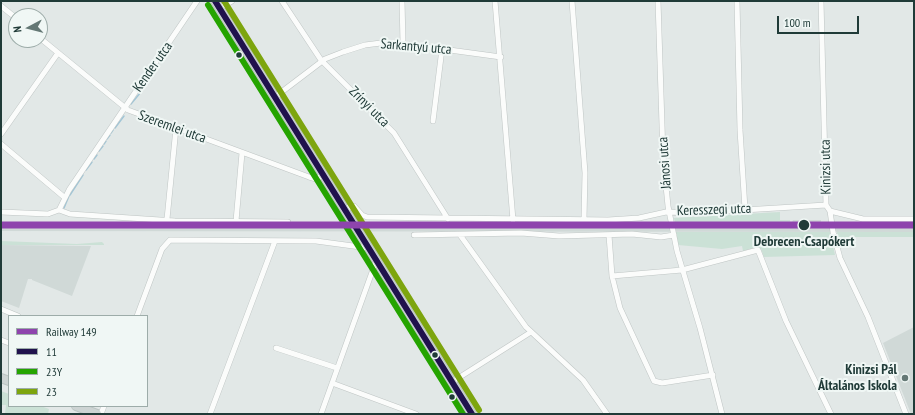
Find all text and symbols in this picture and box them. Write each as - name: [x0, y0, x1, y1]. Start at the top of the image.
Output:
- north arrow: [8, 8, 48, 48]
- scale bar: [779, 8, 861, 34]
- text: 100 m: [784, 15, 811, 30]
- text: N: [10, 26, 24, 33]
- street label: Sarkantyú utca: [380, 36, 452, 58]
- street label: Kender utca: [130, 39, 176, 95]
- unlabelled marker: [234, 50, 244, 60]
- street label: Zrínyi utca: [345, 83, 393, 131]
- street label: Szeremlei utca: [136, 107, 208, 147]
- street label: Jánosi utca: [655, 136, 675, 190]
- street label: Kinizsi utca: [817, 139, 835, 195]
- street label: Keresszegi utca: [677, 200, 751, 220]
- marker: Debrecen-Csapókert: [797, 218, 811, 232]
- place label: Debrecen-Csapókert: [754, 234, 854, 250]
- legend: [8, 315, 148, 407]
- text: Railway 149: [46, 324, 97, 339]
- text: 11: [46, 344, 57, 359]
- unlabelled marker: [430, 350, 440, 360]
- place label: Kinizsi Pál Általános Iskola: [818, 362, 897, 394]
- text: 23Y: [46, 364, 62, 379]
- marker: Kinizsi Pál Általános Iskola: [900, 373, 910, 383]
- text: 23: [46, 384, 57, 399]
- unlabelled marker: [447, 392, 457, 402]

